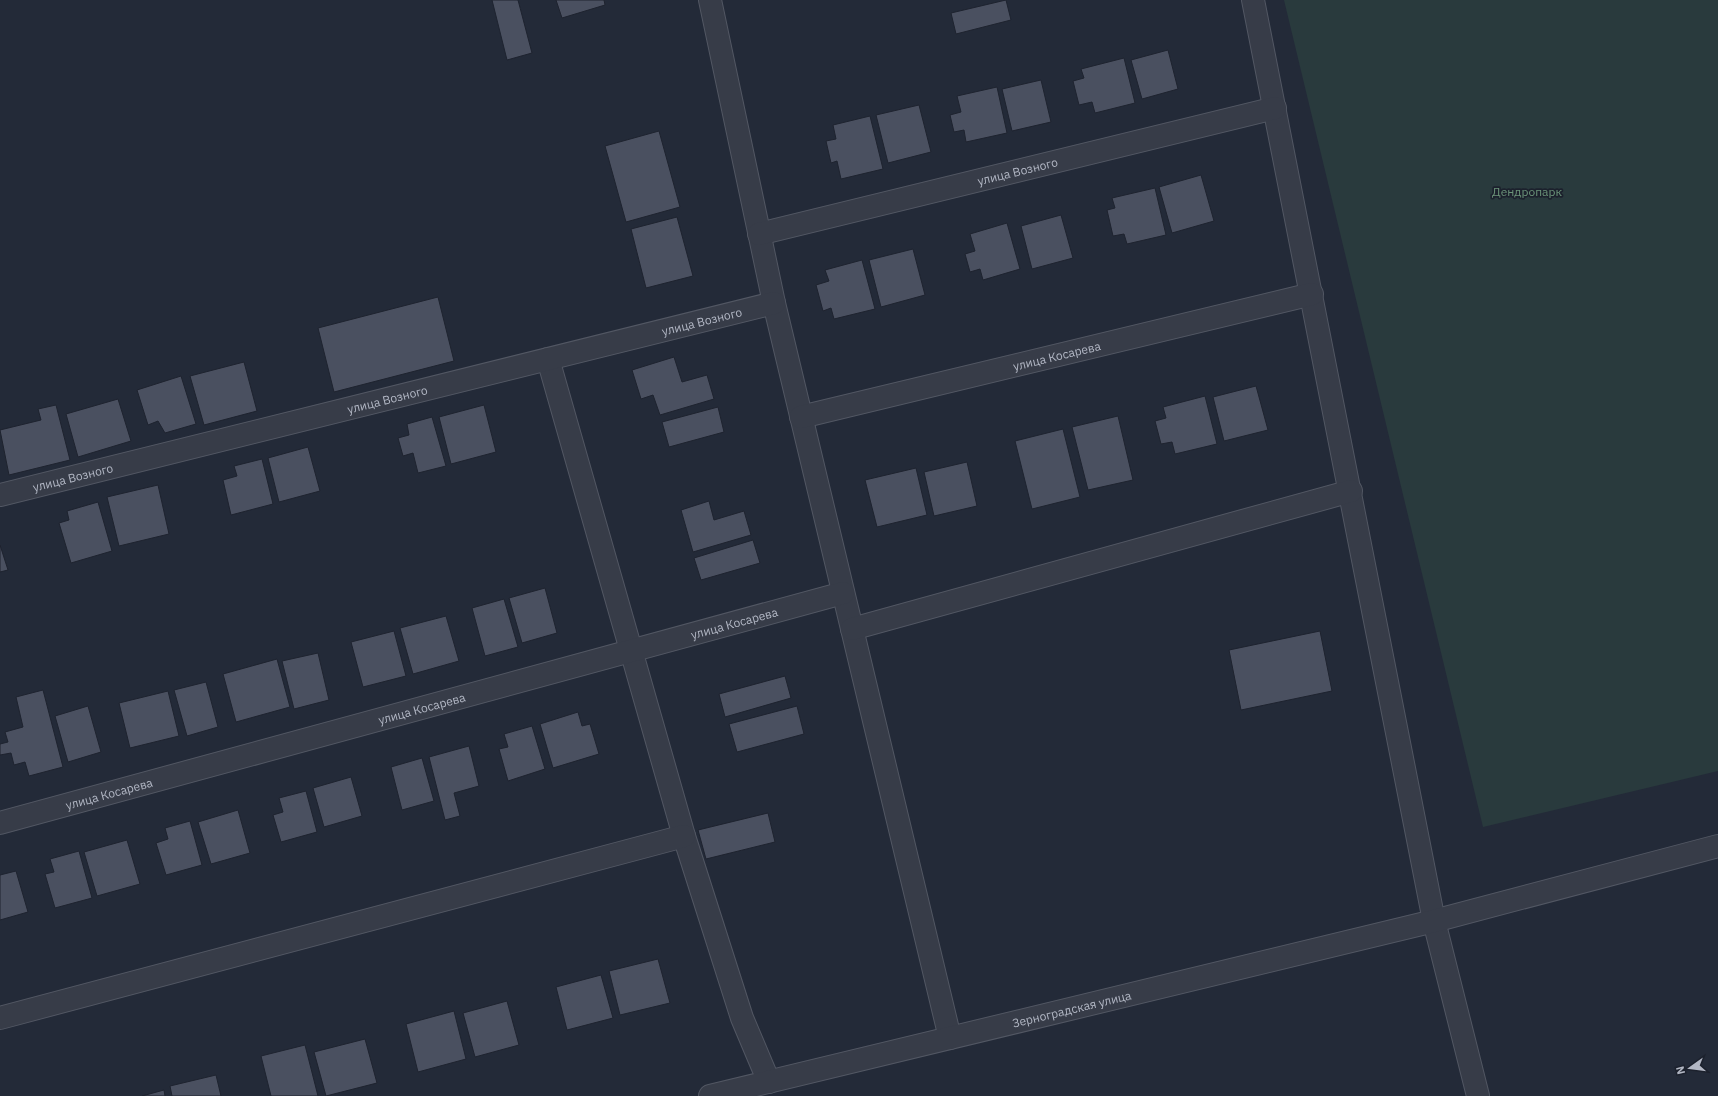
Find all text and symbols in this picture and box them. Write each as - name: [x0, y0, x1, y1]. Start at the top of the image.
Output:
- street label: улица Возного: [976, 154, 1059, 188]
- park label: Дендропарк: [1492, 184, 1562, 199]
- street label: улица Возного: [660, 304, 744, 338]
- street label: улица Косарева: [1011, 338, 1103, 373]
- street label: улица Возного: [346, 382, 429, 416]
- street label: улица Возного: [31, 460, 115, 494]
- street label: улица Косарева: [689, 604, 780, 642]
- street label: улица Косарева: [376, 689, 467, 727]
- street label: улица Косарева: [64, 774, 155, 812]
- street label: Зерноградская улица: [1011, 987, 1133, 1030]
- north arrow: [1670, 1048, 1710, 1088]
- text: N: [1673, 1065, 1688, 1076]

